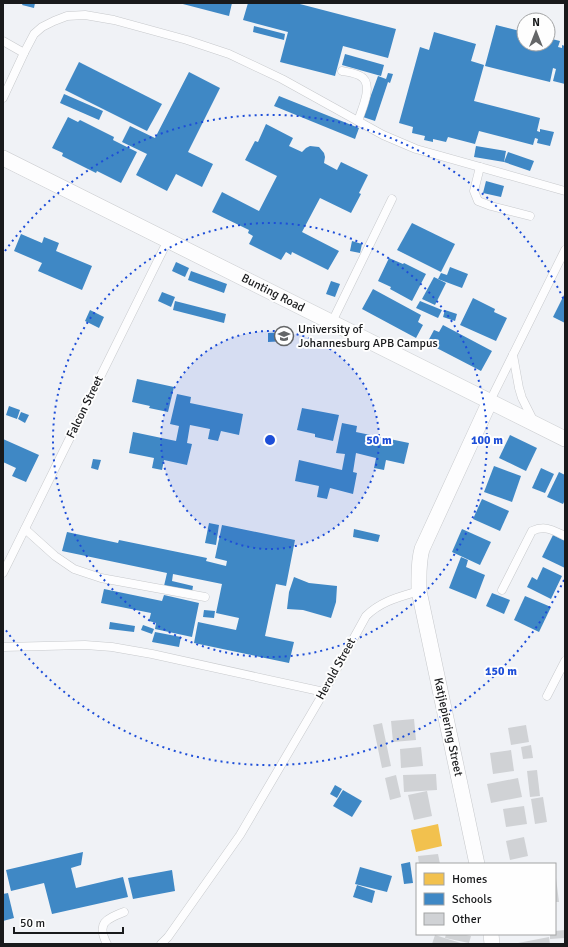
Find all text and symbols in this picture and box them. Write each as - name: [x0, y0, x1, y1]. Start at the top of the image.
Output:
- north arrow: [516, 12, 556, 52]
- text: N: [532, 16, 540, 29]
- street label: Bunting Road: [239, 271, 307, 315]
- place label: University of Johannesburg APB Campus: [298, 322, 438, 351]
- school or university icon: University of Johannesburg APB Campus: [273, 325, 295, 347]
- street label: Falcon Street: [63, 373, 107, 441]
- centre of rings: [263, 433, 277, 447]
- text: 50 m: [366, 433, 392, 448]
- text: 100 m: [471, 433, 503, 448]
- street label: Herold Street: [313, 636, 359, 702]
- text: 150 m: [485, 664, 517, 679]
- street label: Katjiepiering Street: [430, 676, 466, 778]
- legend: [416, 863, 556, 935]
- text: Homes: [452, 872, 487, 887]
- text: Schools: [452, 892, 492, 907]
- scale bar: [14, 909, 123, 935]
- text: Other: [452, 912, 482, 927]
- text: 50 m: [20, 916, 45, 931]

